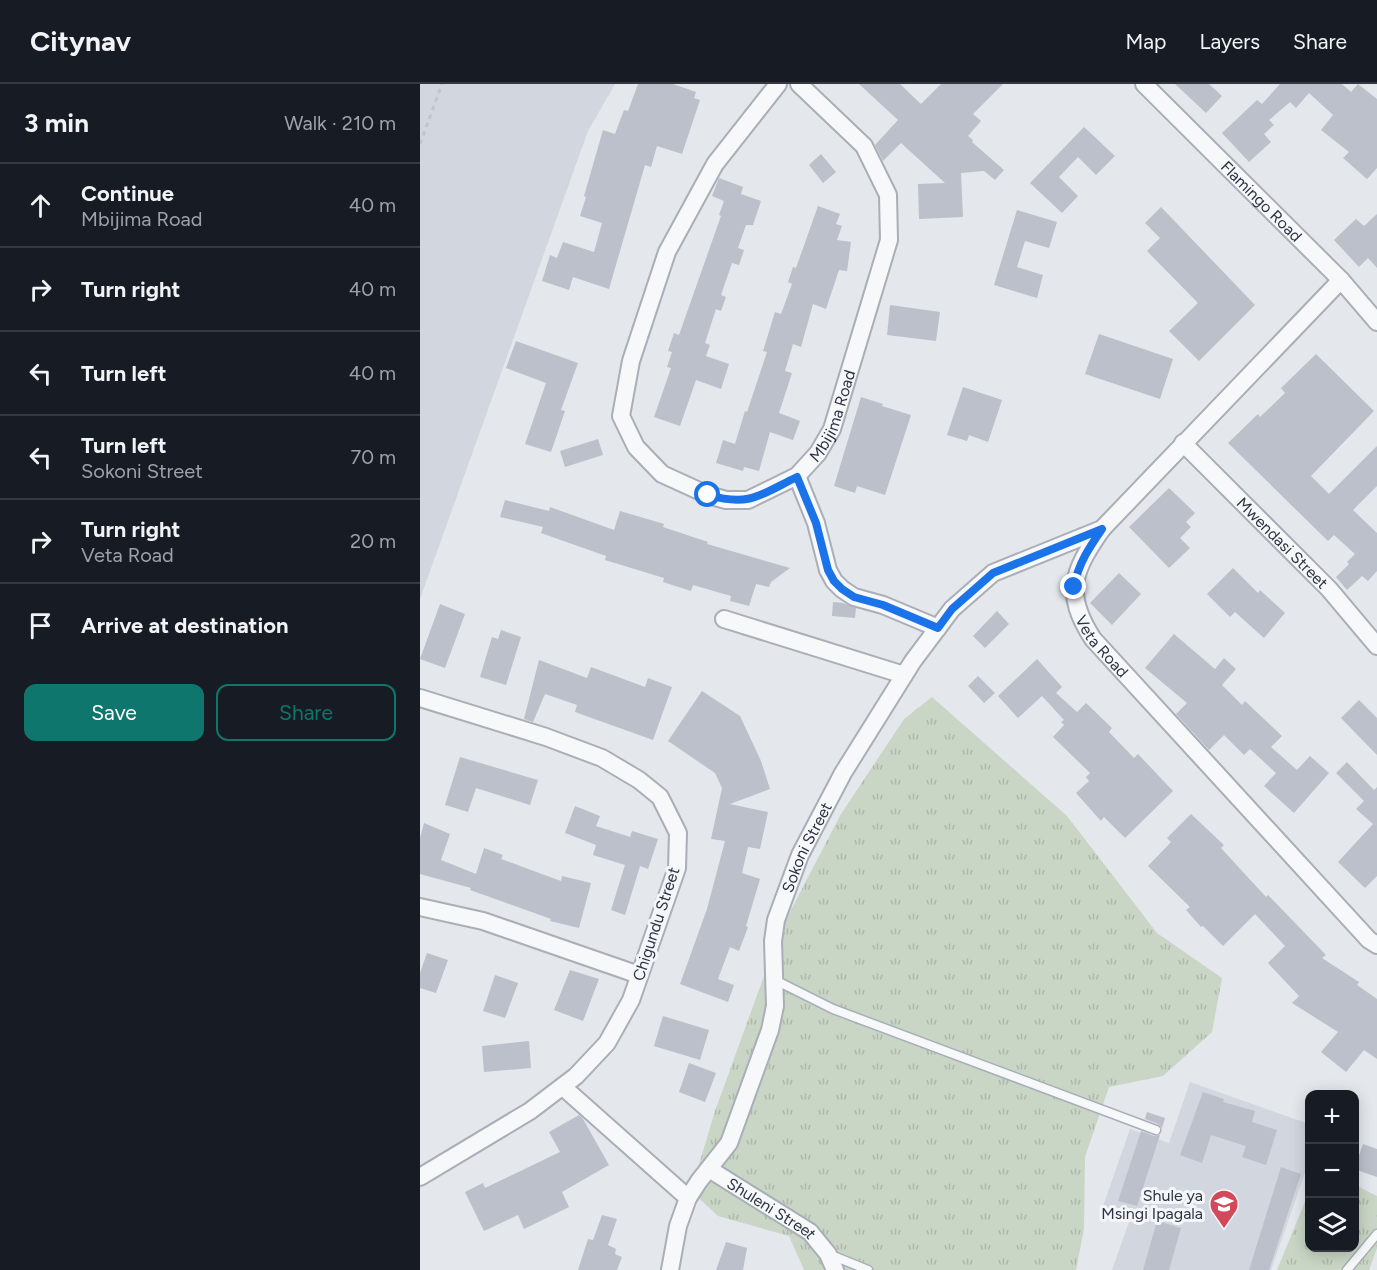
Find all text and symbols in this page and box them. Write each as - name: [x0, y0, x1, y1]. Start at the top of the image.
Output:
- text: Citynav: [30, 24, 131, 58]
- text: Map: [1126, 29, 1166, 54]
- text: Layers: [1199, 29, 1260, 54]
- text: Share: [1293, 29, 1347, 54]
- text: 3 min: [24, 107, 89, 139]
- text: Walk · 210 m: [284, 111, 396, 135]
- street label: Flamingo Road: [1217, 157, 1306, 245]
- text: Continue: [81, 180, 174, 207]
- icon: ahead: [24, 189, 57, 222]
- text: 40 m: [349, 193, 396, 217]
- text: Mbijima Road: [81, 207, 203, 231]
- icon: right: [24, 273, 57, 306]
- text: Turn right: [81, 276, 180, 303]
- text: 40 m: [349, 277, 396, 301]
- icon: left: [24, 357, 57, 390]
- text: Turn left: [81, 360, 167, 387]
- text: 40 m: [349, 361, 396, 385]
- street label: Mbijima Road: [805, 368, 859, 466]
- text: Turn left: [81, 432, 167, 459]
- icon: left: [24, 441, 57, 474]
- text: 70 m: [350, 445, 396, 469]
- text: Sokoni Street: [81, 459, 203, 483]
- route start: [694, 481, 720, 507]
- street label: Mwendasi Street: [1233, 493, 1332, 592]
- text: Turn right: [81, 516, 180, 543]
- icon: right: [24, 525, 57, 558]
- text: 20 m: [350, 529, 396, 553]
- text: Veta Road: [81, 543, 174, 567]
- route end: [1060, 573, 1086, 599]
- icon: arrive: [24, 609, 57, 642]
- text: Arrive at destination: [81, 612, 289, 639]
- street label: Veta Road: [1072, 612, 1133, 681]
- button: Save: [24, 684, 204, 741]
- button: Share: [216, 684, 396, 741]
- street label: Sokoni Street: [778, 799, 836, 895]
- street label: Chigundu Street: [629, 865, 683, 983]
- map controls: [1305, 1090, 1359, 1252]
- button: +: [1305, 1090, 1359, 1144]
- button: −: [1305, 1144, 1359, 1198]
- street label: Shuleni Street: [724, 1173, 821, 1242]
- place label: Shule ya Msingi Ipagala: [1101, 1186, 1203, 1223]
- school or university icon: Shule ya Msingi Ipagala: [1208, 1188, 1240, 1230]
- button: layers: [1305, 1198, 1359, 1252]

